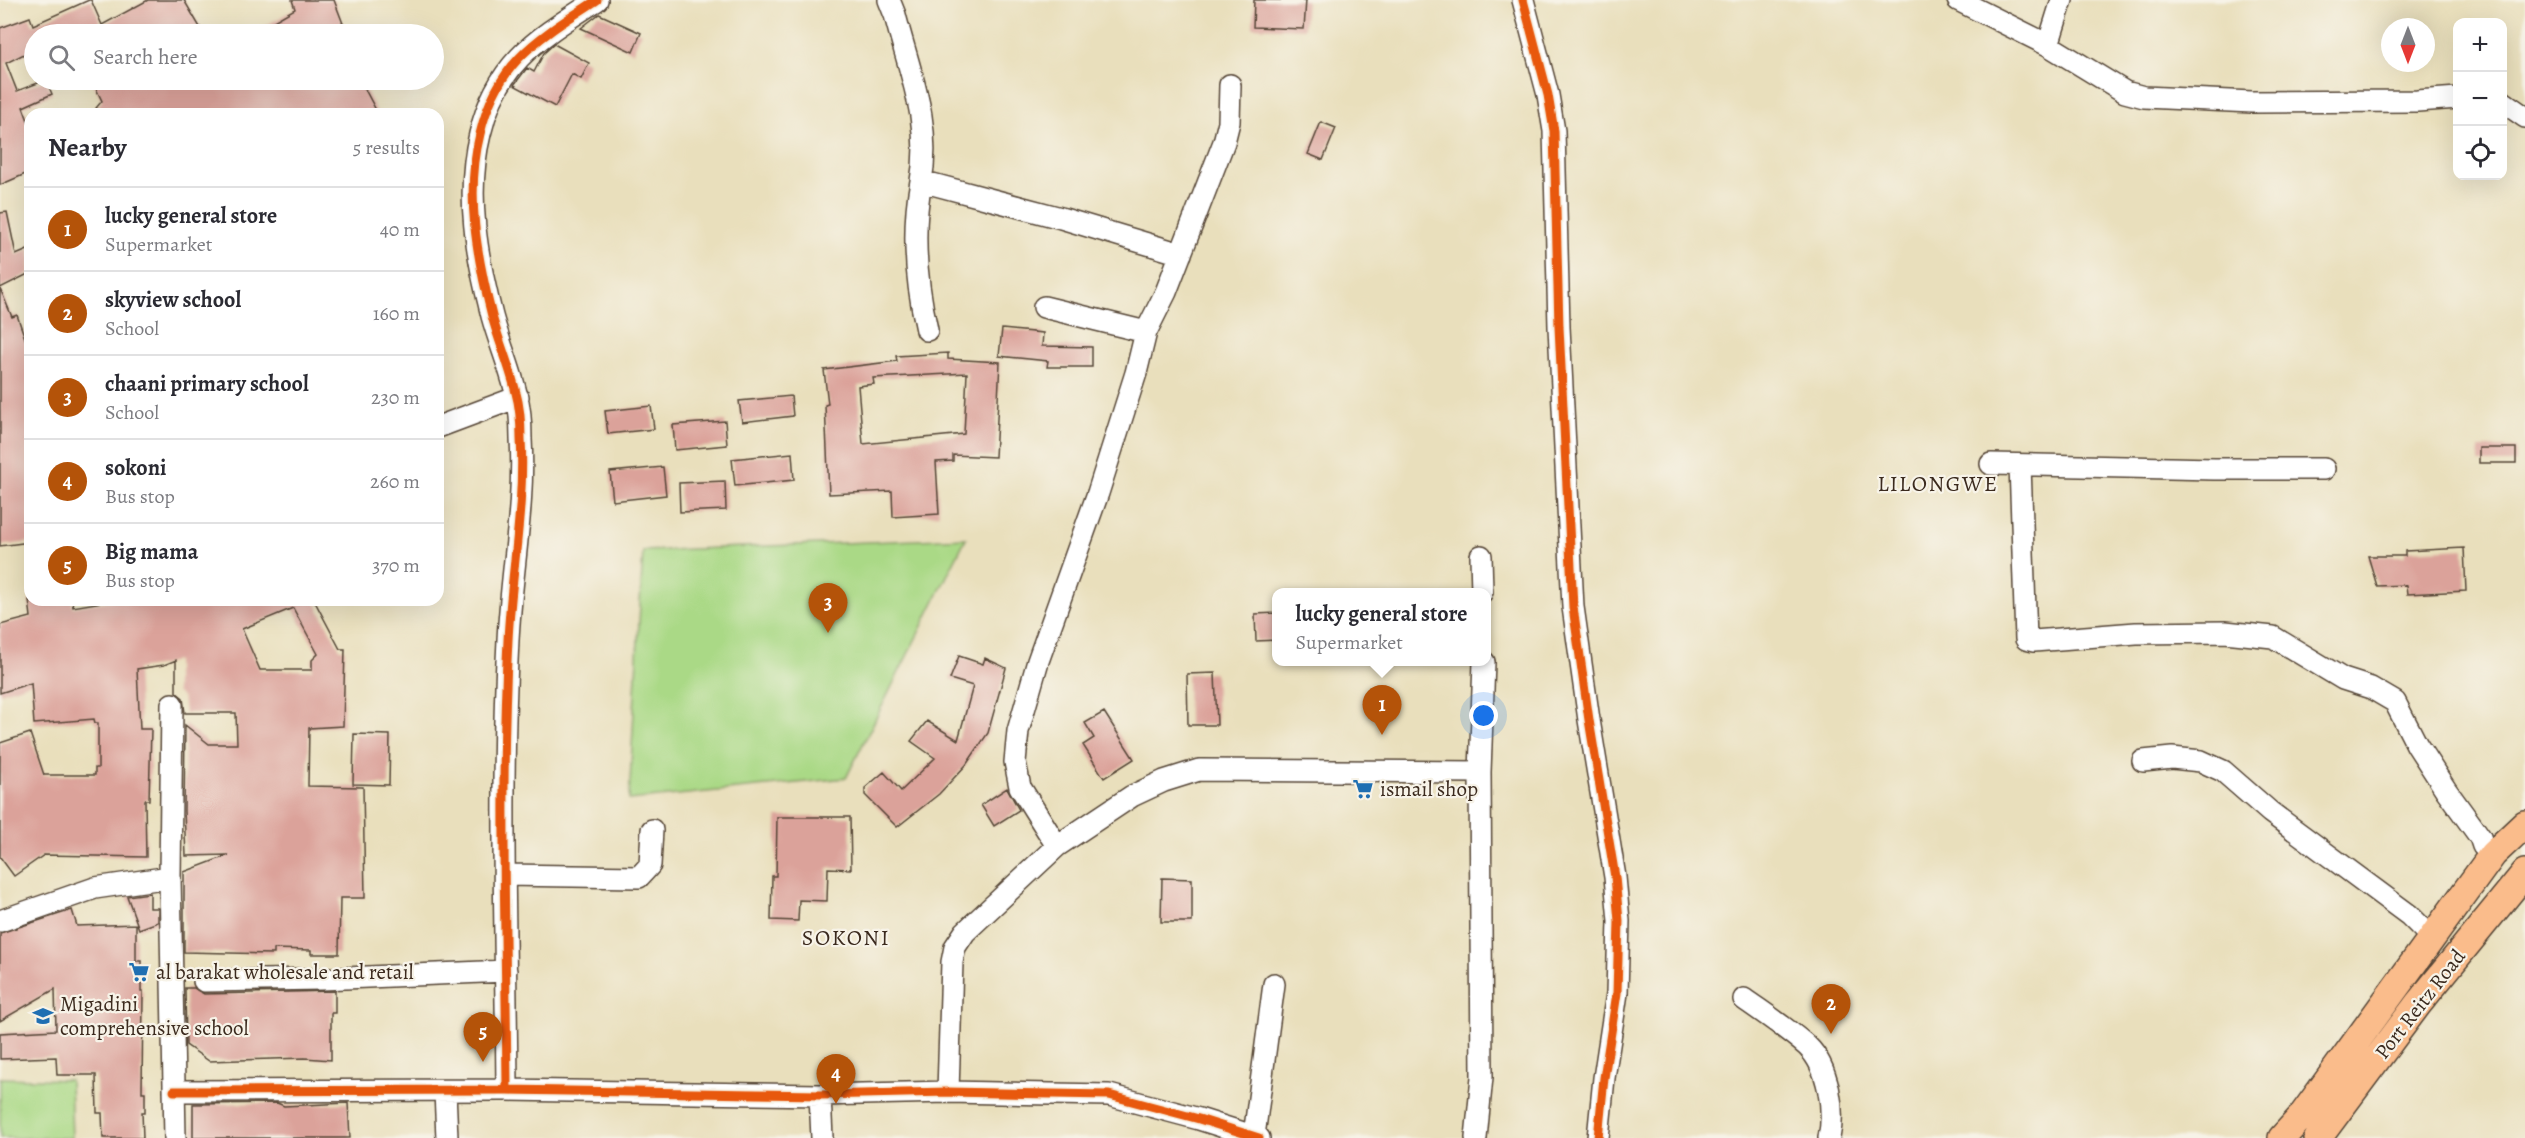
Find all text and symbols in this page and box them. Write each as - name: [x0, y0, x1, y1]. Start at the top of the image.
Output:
- north arrow: [2381, 18, 2435, 72]
- map controls: [2453, 18, 2507, 180]
- button: +: [2453, 18, 2507, 72]
- search box: [24, 24, 444, 90]
- icon: search: [45, 41, 78, 74]
- text: Search here: [93, 42, 198, 72]
- button: −: [2453, 72, 2507, 126]
- button: locate: [2453, 126, 2507, 180]
- text: Nearby: [48, 130, 127, 165]
- text: 5 results: [353, 134, 420, 161]
- text: lucky general store: [105, 201, 277, 231]
- text: 1: [64, 216, 71, 243]
- text: 40 m: [380, 216, 420, 243]
- text: Supermarket: [105, 231, 212, 258]
- text: skyview school: [105, 285, 241, 315]
- text: 2: [63, 300, 72, 327]
- text: 160 m: [373, 300, 420, 327]
- text: School: [105, 315, 159, 342]
- text: chaani primary school: [105, 369, 309, 399]
- text: 3: [63, 384, 72, 411]
- text: 230 m: [371, 384, 420, 411]
- text: School: [105, 399, 159, 426]
- text: sokoni: [105, 453, 166, 483]
- text: 4: [63, 468, 72, 495]
- text: 260 m: [370, 468, 420, 495]
- district label: LILONGWE: [1877, 469, 1999, 499]
- text: Bus stop: [105, 483, 175, 510]
- text: Big mama: [105, 537, 198, 567]
- text: 5: [63, 552, 72, 579]
- text: 370 m: [372, 552, 420, 579]
- text: Bus stop: [105, 567, 175, 594]
- pin: 3: [808, 584, 848, 633]
- popup: [1272, 588, 1491, 666]
- text: lucky general store: [1295, 599, 1468, 629]
- text: Supermarket: [1295, 629, 1403, 656]
- pin: 1: [1362, 686, 1402, 735]
- your location: [1469, 701, 1498, 730]
- place label: ismail shop: [1380, 775, 1478, 803]
- supermarket icon: ismail shop: [1351, 777, 1375, 801]
- district label: SOKONI: [802, 923, 890, 953]
- street label: Port Reitz Road: [2368, 943, 2472, 1065]
- place label: al barakat wholesale and retail: [156, 958, 414, 986]
- supermarket icon: al barakat wholesale and retail: [127, 960, 151, 984]
- pin: 2: [1812, 984, 1850, 1034]
- place label: Migadini comprehensive school: [60, 990, 249, 1042]
- school or university icon: Migadini comprehensive school: [31, 1004, 55, 1028]
- pin: 5: [464, 1012, 502, 1062]
- pin: 4: [816, 1054, 856, 1104]

